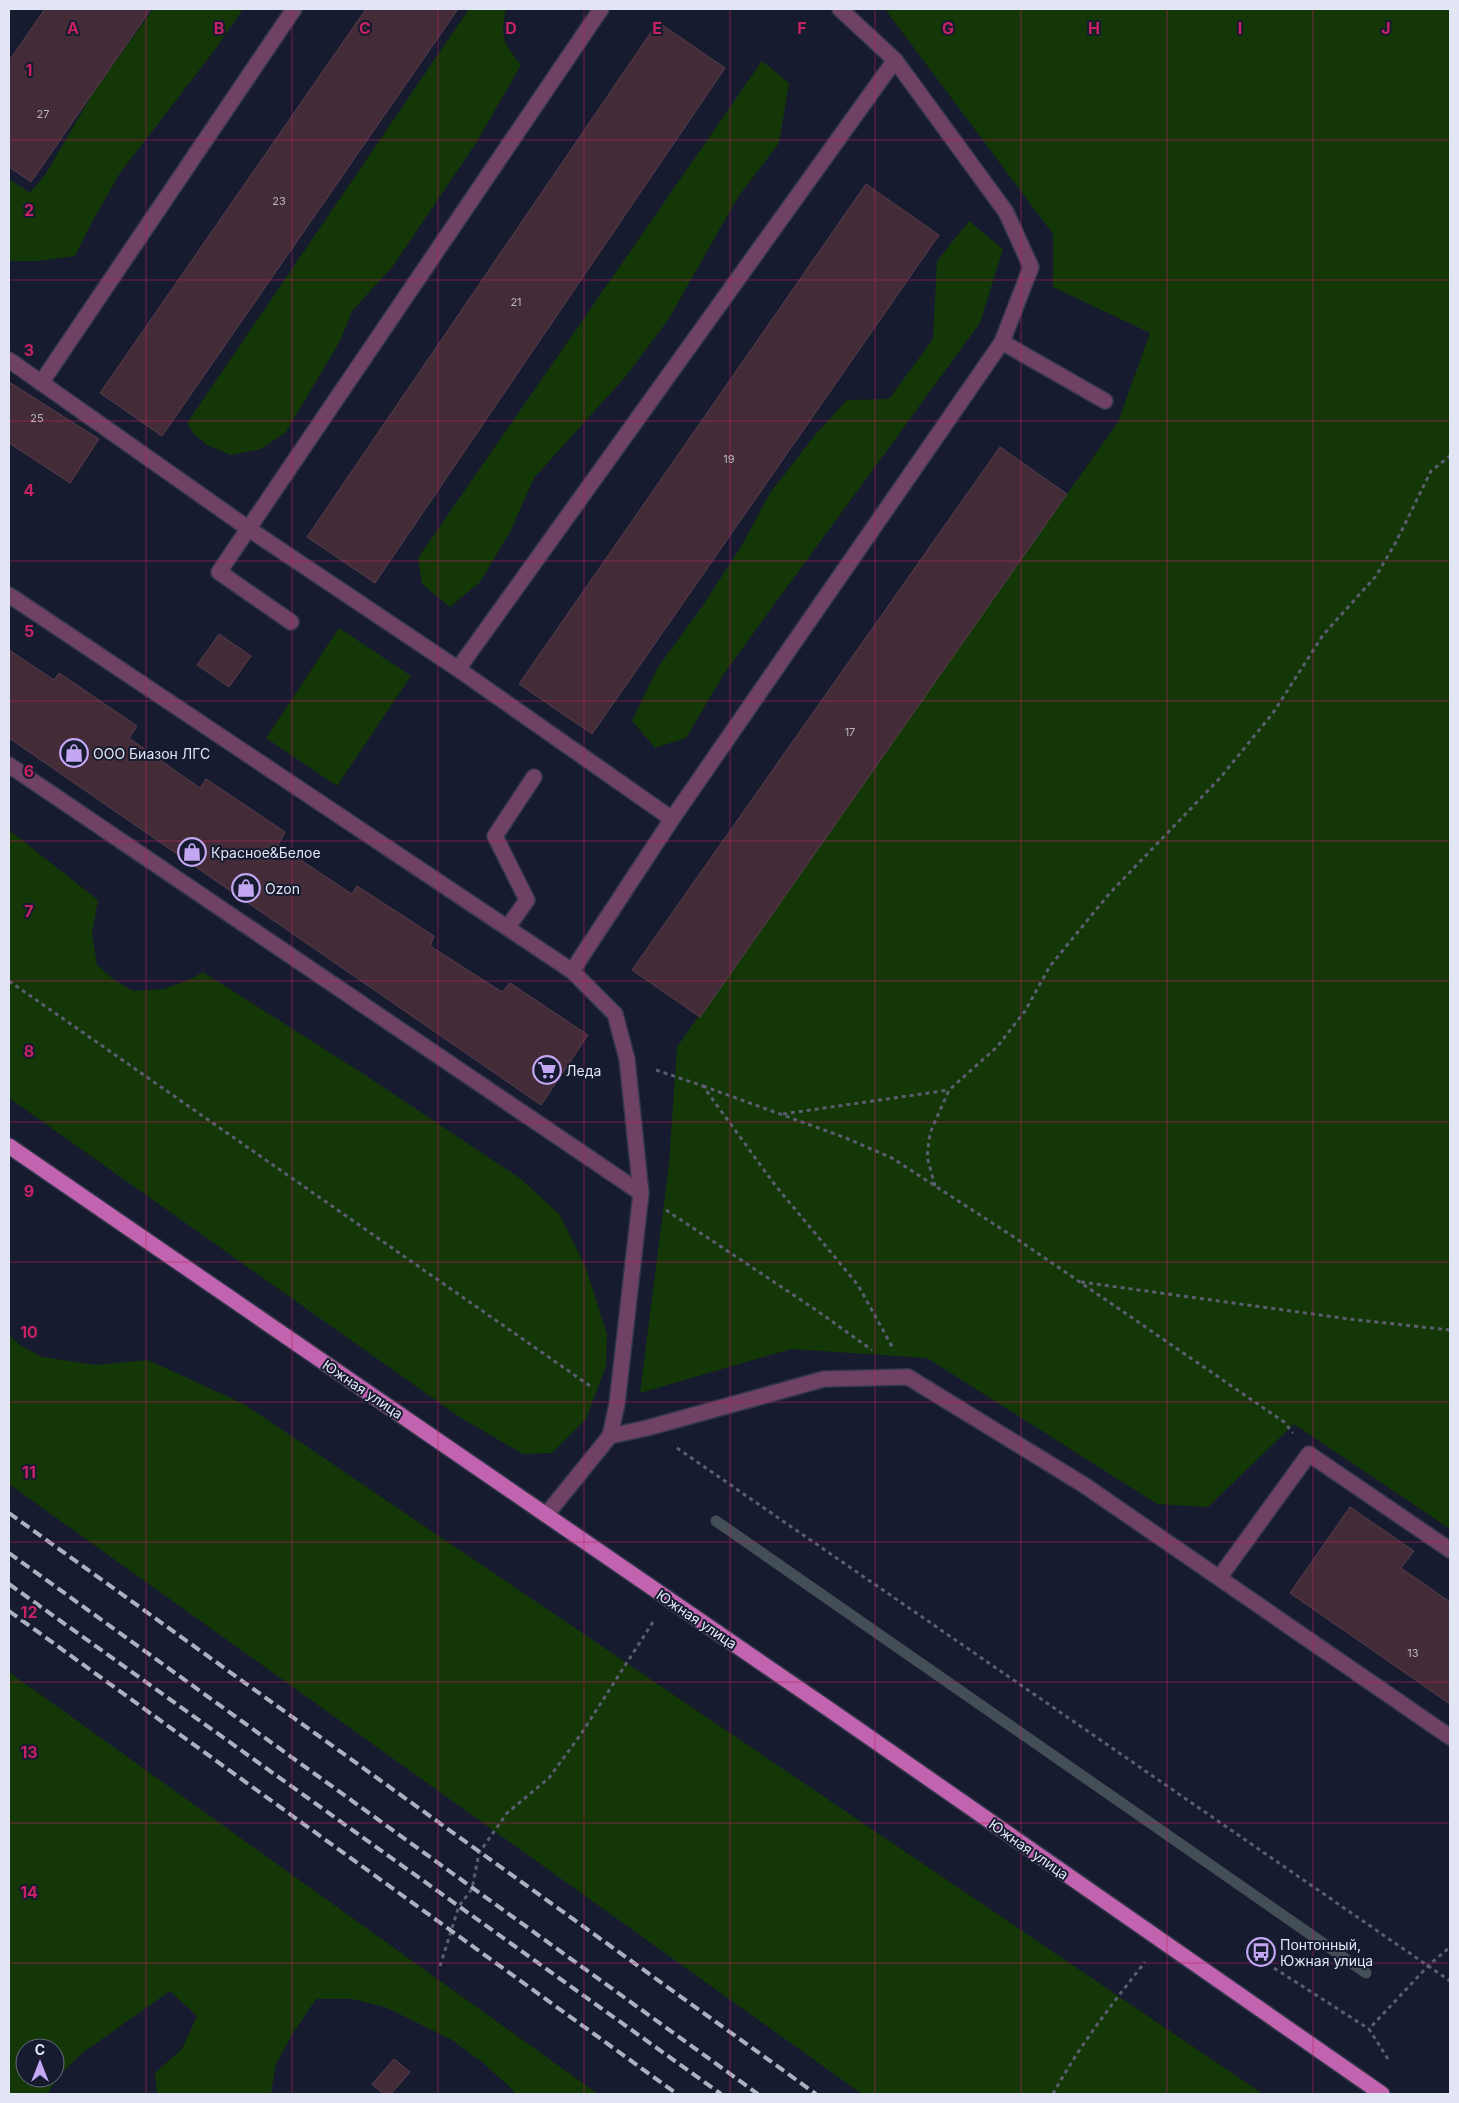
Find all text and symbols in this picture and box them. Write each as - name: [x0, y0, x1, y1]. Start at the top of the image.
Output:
- text: A: [67, 18, 79, 38]
- text: B: [214, 18, 224, 38]
- text: C: [359, 18, 371, 38]
- text: D: [505, 18, 517, 38]
- text: E: [652, 18, 662, 38]
- text: F: [797, 18, 807, 38]
- text: G: [942, 18, 954, 38]
- text: H: [1088, 18, 1100, 38]
- text: I: [1238, 18, 1242, 38]
- text: J: [1381, 18, 1391, 38]
- text: 1: [26, 60, 32, 80]
- house number: 27: [37, 107, 49, 121]
- house number: 23: [272, 194, 286, 208]
- text: 2: [24, 200, 34, 220]
- house number: 21: [510, 295, 522, 309]
- text: 3: [24, 340, 34, 360]
- house number: 25: [30, 411, 44, 425]
- house number: 19: [723, 452, 735, 466]
- text: 4: [24, 480, 35, 500]
- text: 5: [24, 621, 34, 641]
- house number: 17: [845, 725, 855, 739]
- shop icon: ООО Биазон ЛГС: [59, 738, 89, 768]
- place label: ООО Биазон ЛГС: [93, 745, 210, 762]
- text: 6: [24, 761, 34, 781]
- shop icon: Красное&Белое: [177, 837, 207, 867]
- place label: Красное&Белое: [211, 844, 321, 861]
- shop icon: Ozon: [231, 873, 261, 903]
- place label: Ozon: [265, 880, 300, 897]
- text: 7: [24, 901, 34, 921]
- text: 8: [24, 1041, 34, 1061]
- supermarket icon: Леда: [532, 1055, 562, 1085]
- place label: Леда: [566, 1062, 601, 1079]
- text: 9: [24, 1181, 34, 1201]
- text: 10: [20, 1322, 38, 1342]
- street label: Южная улица: [320, 1356, 406, 1422]
- text: 11: [22, 1462, 36, 1482]
- street label: Южная улица: [654, 1586, 740, 1652]
- text: 12: [21, 1602, 37, 1622]
- house number: 13: [1407, 1646, 1419, 1660]
- text: 13: [20, 1742, 38, 1762]
- street label: Южная улица: [986, 1815, 1072, 1883]
- text: 14: [20, 1882, 38, 1902]
- place label: Понтонный, Южная улица: [1280, 1936, 1373, 1969]
- bus stop icon: Понтонный, Южная улица: [1246, 1937, 1276, 1967]
- north arrow: [15, 2038, 65, 2088]
- text: С: [35, 2041, 45, 2058]

